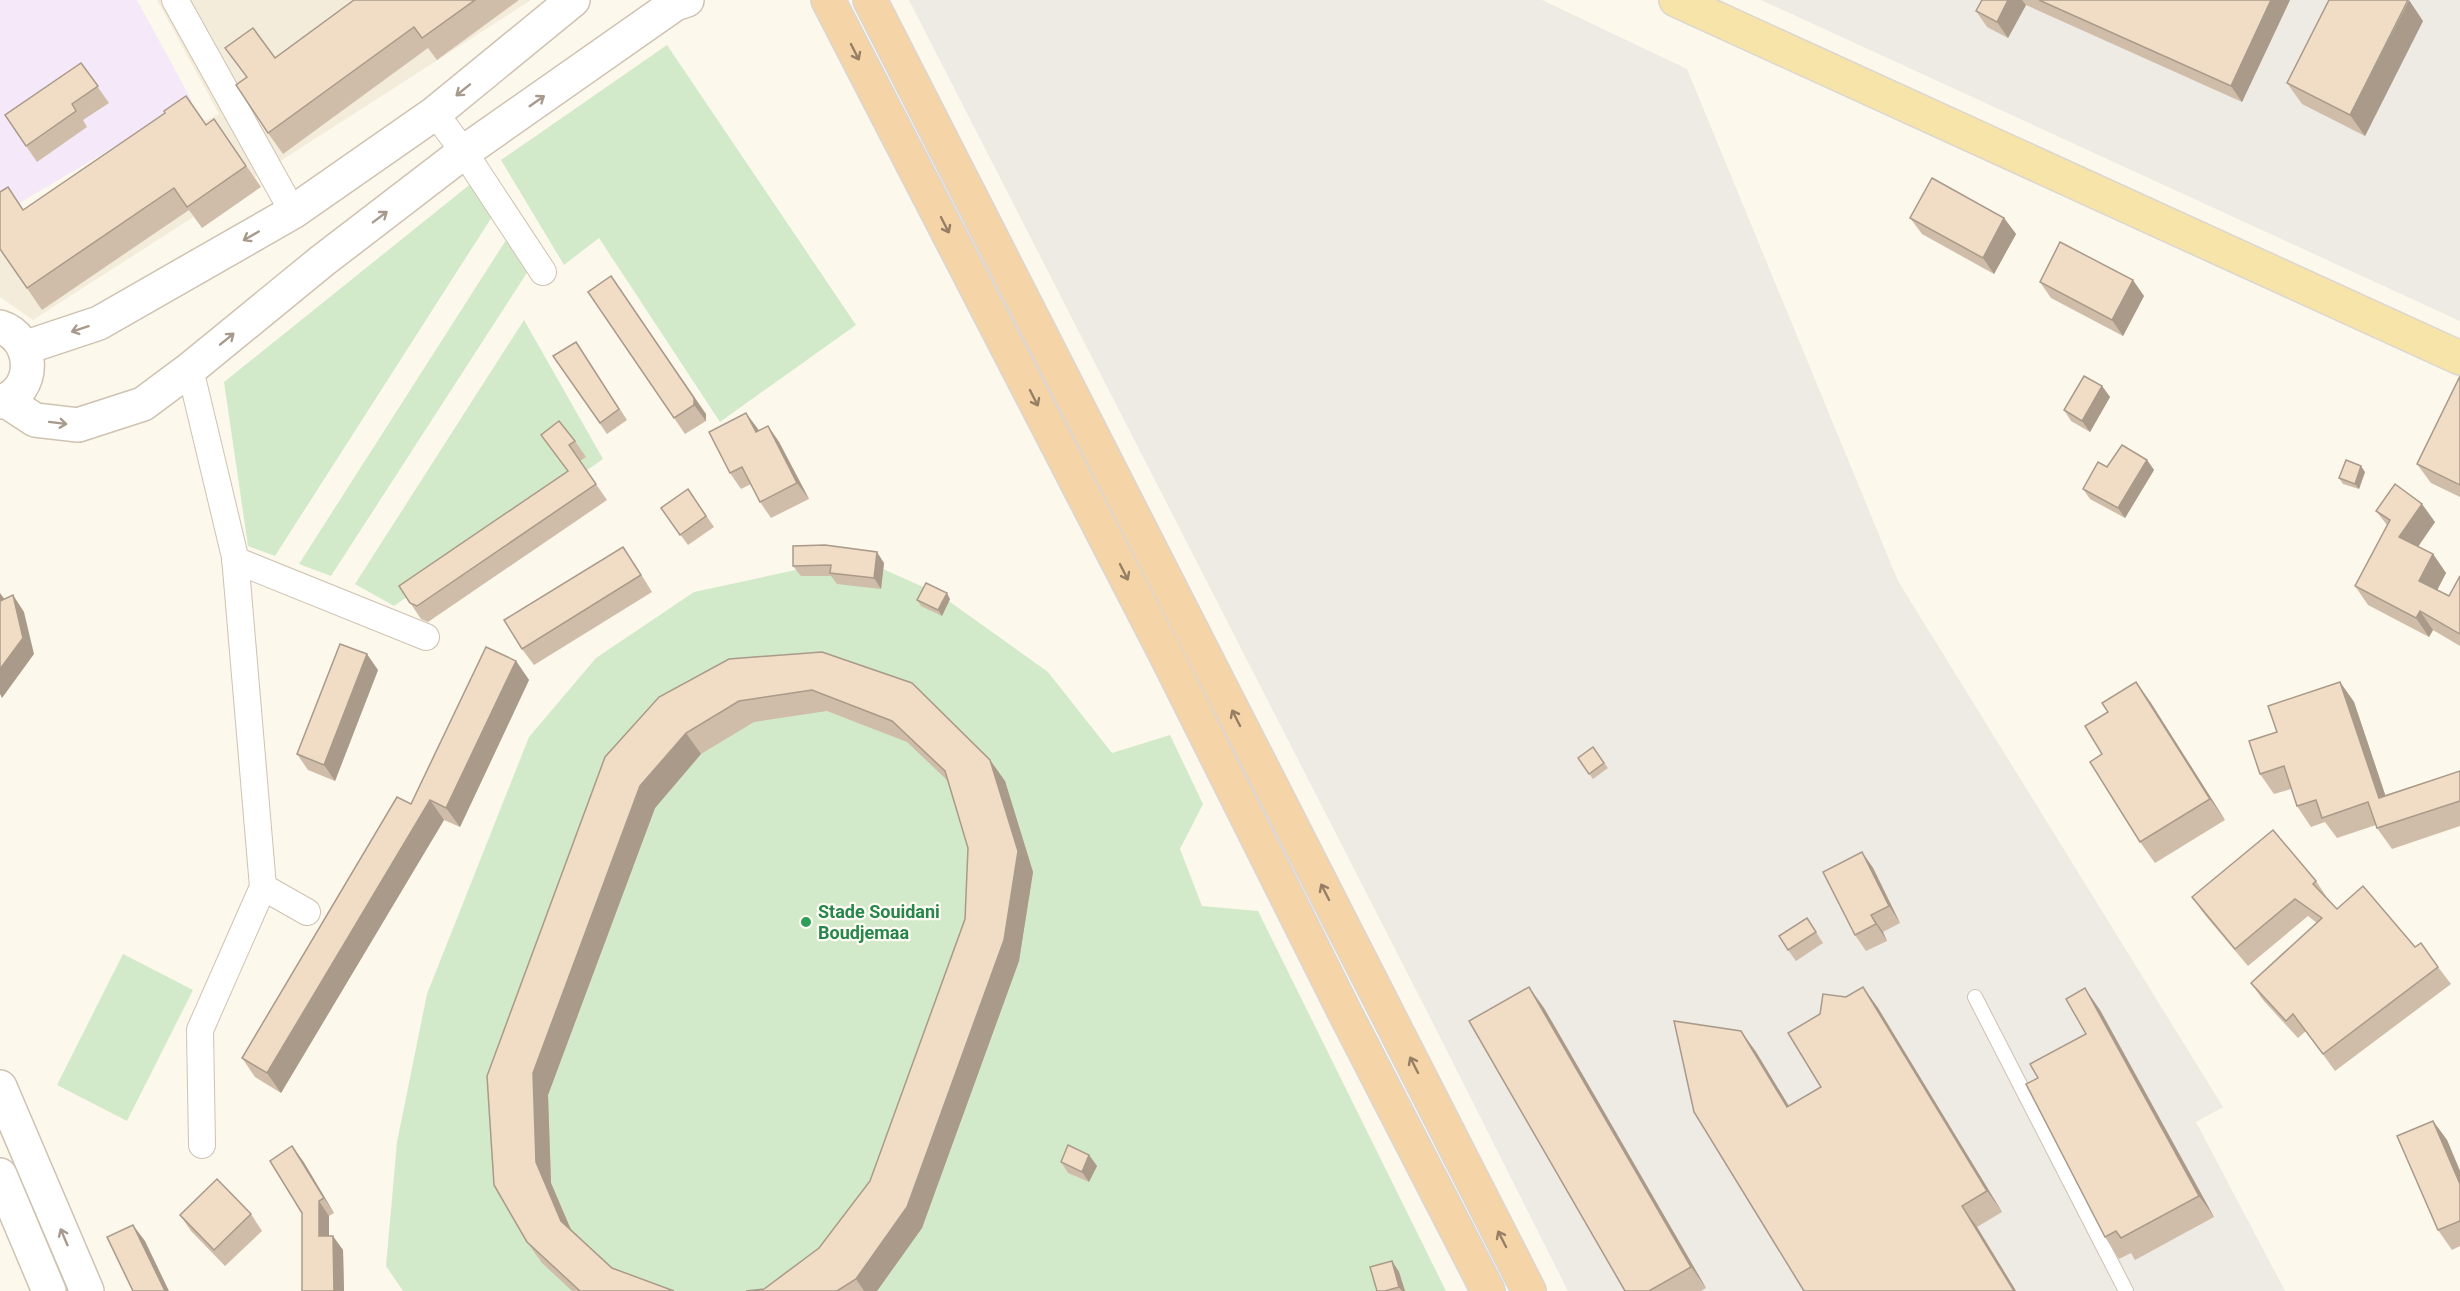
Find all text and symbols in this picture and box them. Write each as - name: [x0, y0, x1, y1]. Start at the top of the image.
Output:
- one-way arrow: [849, 43, 861, 60]
- one-way arrow: [455, 83, 471, 96]
- one-way arrow: [528, 95, 544, 107]
- one-way arrow: [371, 211, 387, 223]
- one-way arrow: [939, 216, 951, 234]
- one-way arrow: [242, 231, 260, 242]
- one-way arrow: [71, 325, 90, 336]
- one-way arrow: [219, 332, 235, 345]
- one-way arrow: [1029, 389, 1040, 407]
- one-way arrow: [48, 418, 68, 429]
- one-way arrow: [1118, 562, 1130, 580]
- one-way arrow: [1230, 709, 1242, 727]
- one-way arrow: [1319, 883, 1330, 901]
- place label: Stade Souidani Boudjemaa: [818, 901, 940, 943]
- marker: Stade Souidani Boudjemaa: [799, 915, 813, 929]
- one-way arrow: [1408, 1057, 1419, 1075]
- one-way arrow: [58, 1228, 69, 1247]
- one-way arrow: [1496, 1230, 1508, 1248]

